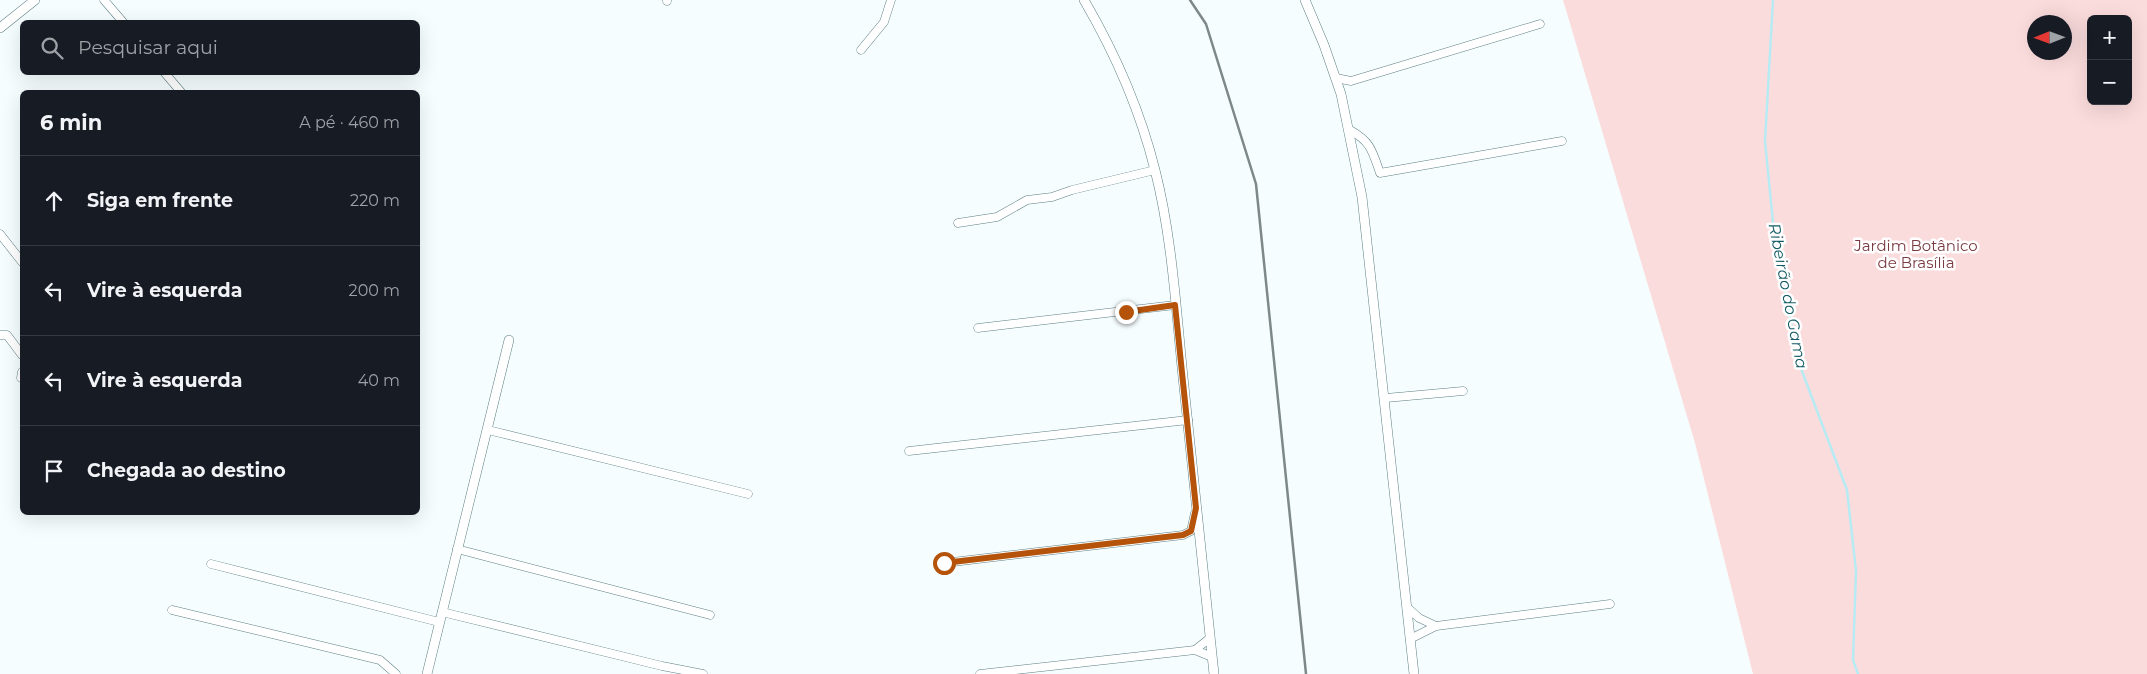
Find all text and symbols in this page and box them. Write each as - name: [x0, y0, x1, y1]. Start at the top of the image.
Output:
- north arrow: [2027, 15, 2072, 60]
- map controls: [2087, 15, 2132, 105]
- button: +: [2087, 15, 2132, 60]
- search box: [20, 20, 420, 75]
- icon: search: [38, 34, 66, 62]
- text: Pesquisar aqui: [78, 36, 218, 59]
- button: −: [2087, 60, 2132, 105]
- text: 6 min: [40, 110, 102, 135]
- text: A pé · 460 m: [299, 113, 400, 132]
- icon: ahead: [40, 187, 68, 215]
- text: Siga em frente: [87, 189, 233, 212]
- text: 220 m: [350, 191, 400, 210]
- water label: Ribeirão do Gama: [1765, 222, 1811, 371]
- park label: Jardim Botânico de Brasília: [1853, 236, 1978, 272]
- icon: left: [40, 277, 68, 305]
- text: Vire à esquerda: [87, 279, 242, 302]
- text: 200 m: [349, 281, 400, 300]
- route end: [1115, 301, 1138, 324]
- icon: left: [40, 367, 68, 395]
- text: Vire à esquerda: [87, 369, 242, 392]
- text: 40 m: [358, 371, 400, 390]
- icon: arrive: [40, 457, 68, 485]
- text: Chegada ao destino: [87, 459, 286, 482]
- route start: [933, 552, 956, 575]

